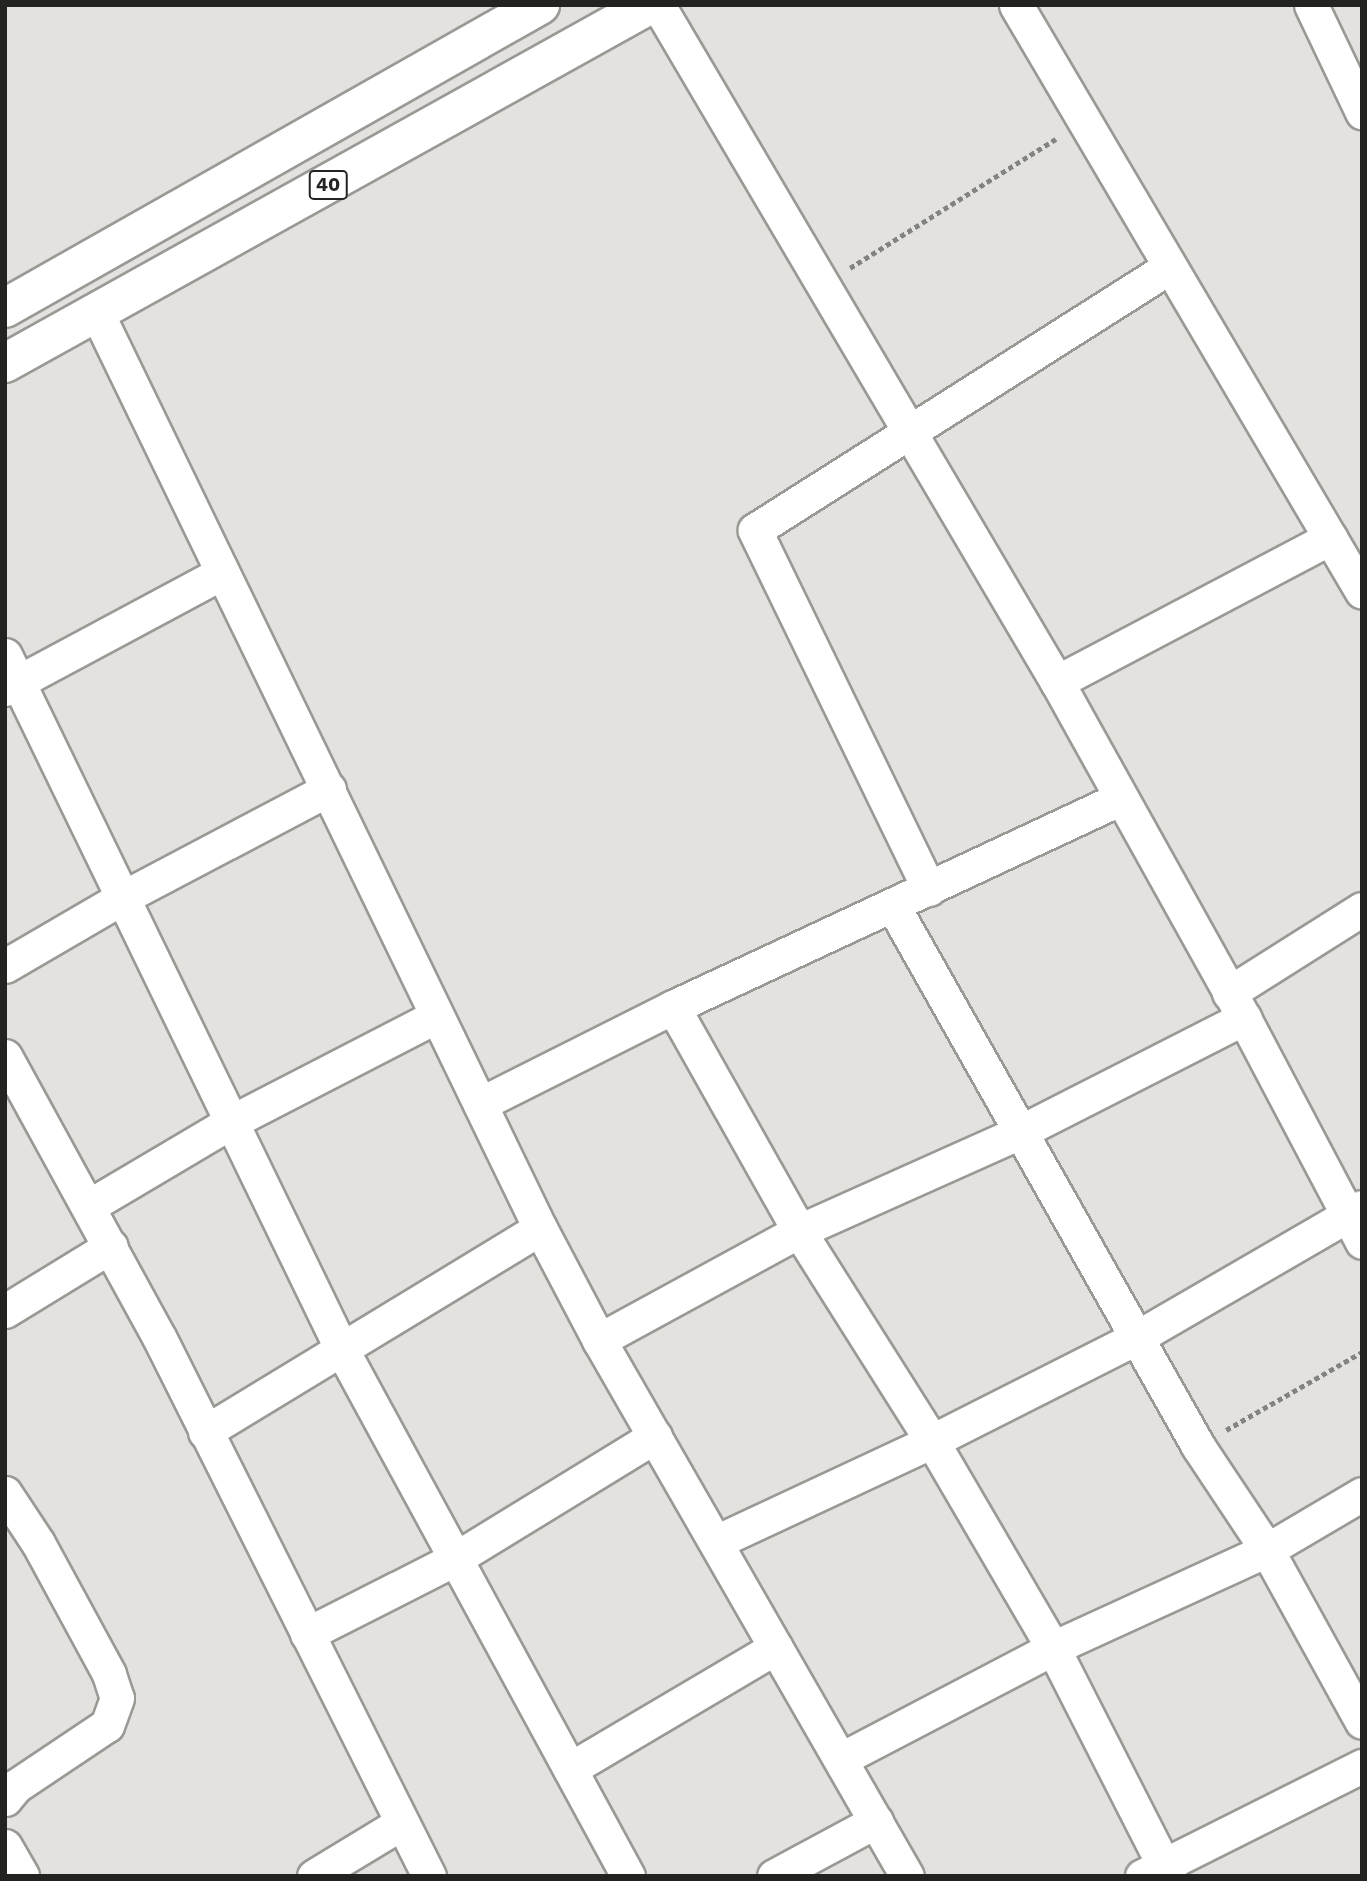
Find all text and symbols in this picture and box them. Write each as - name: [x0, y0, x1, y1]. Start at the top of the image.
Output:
- road number: 40: [307, 169, 349, 200]

